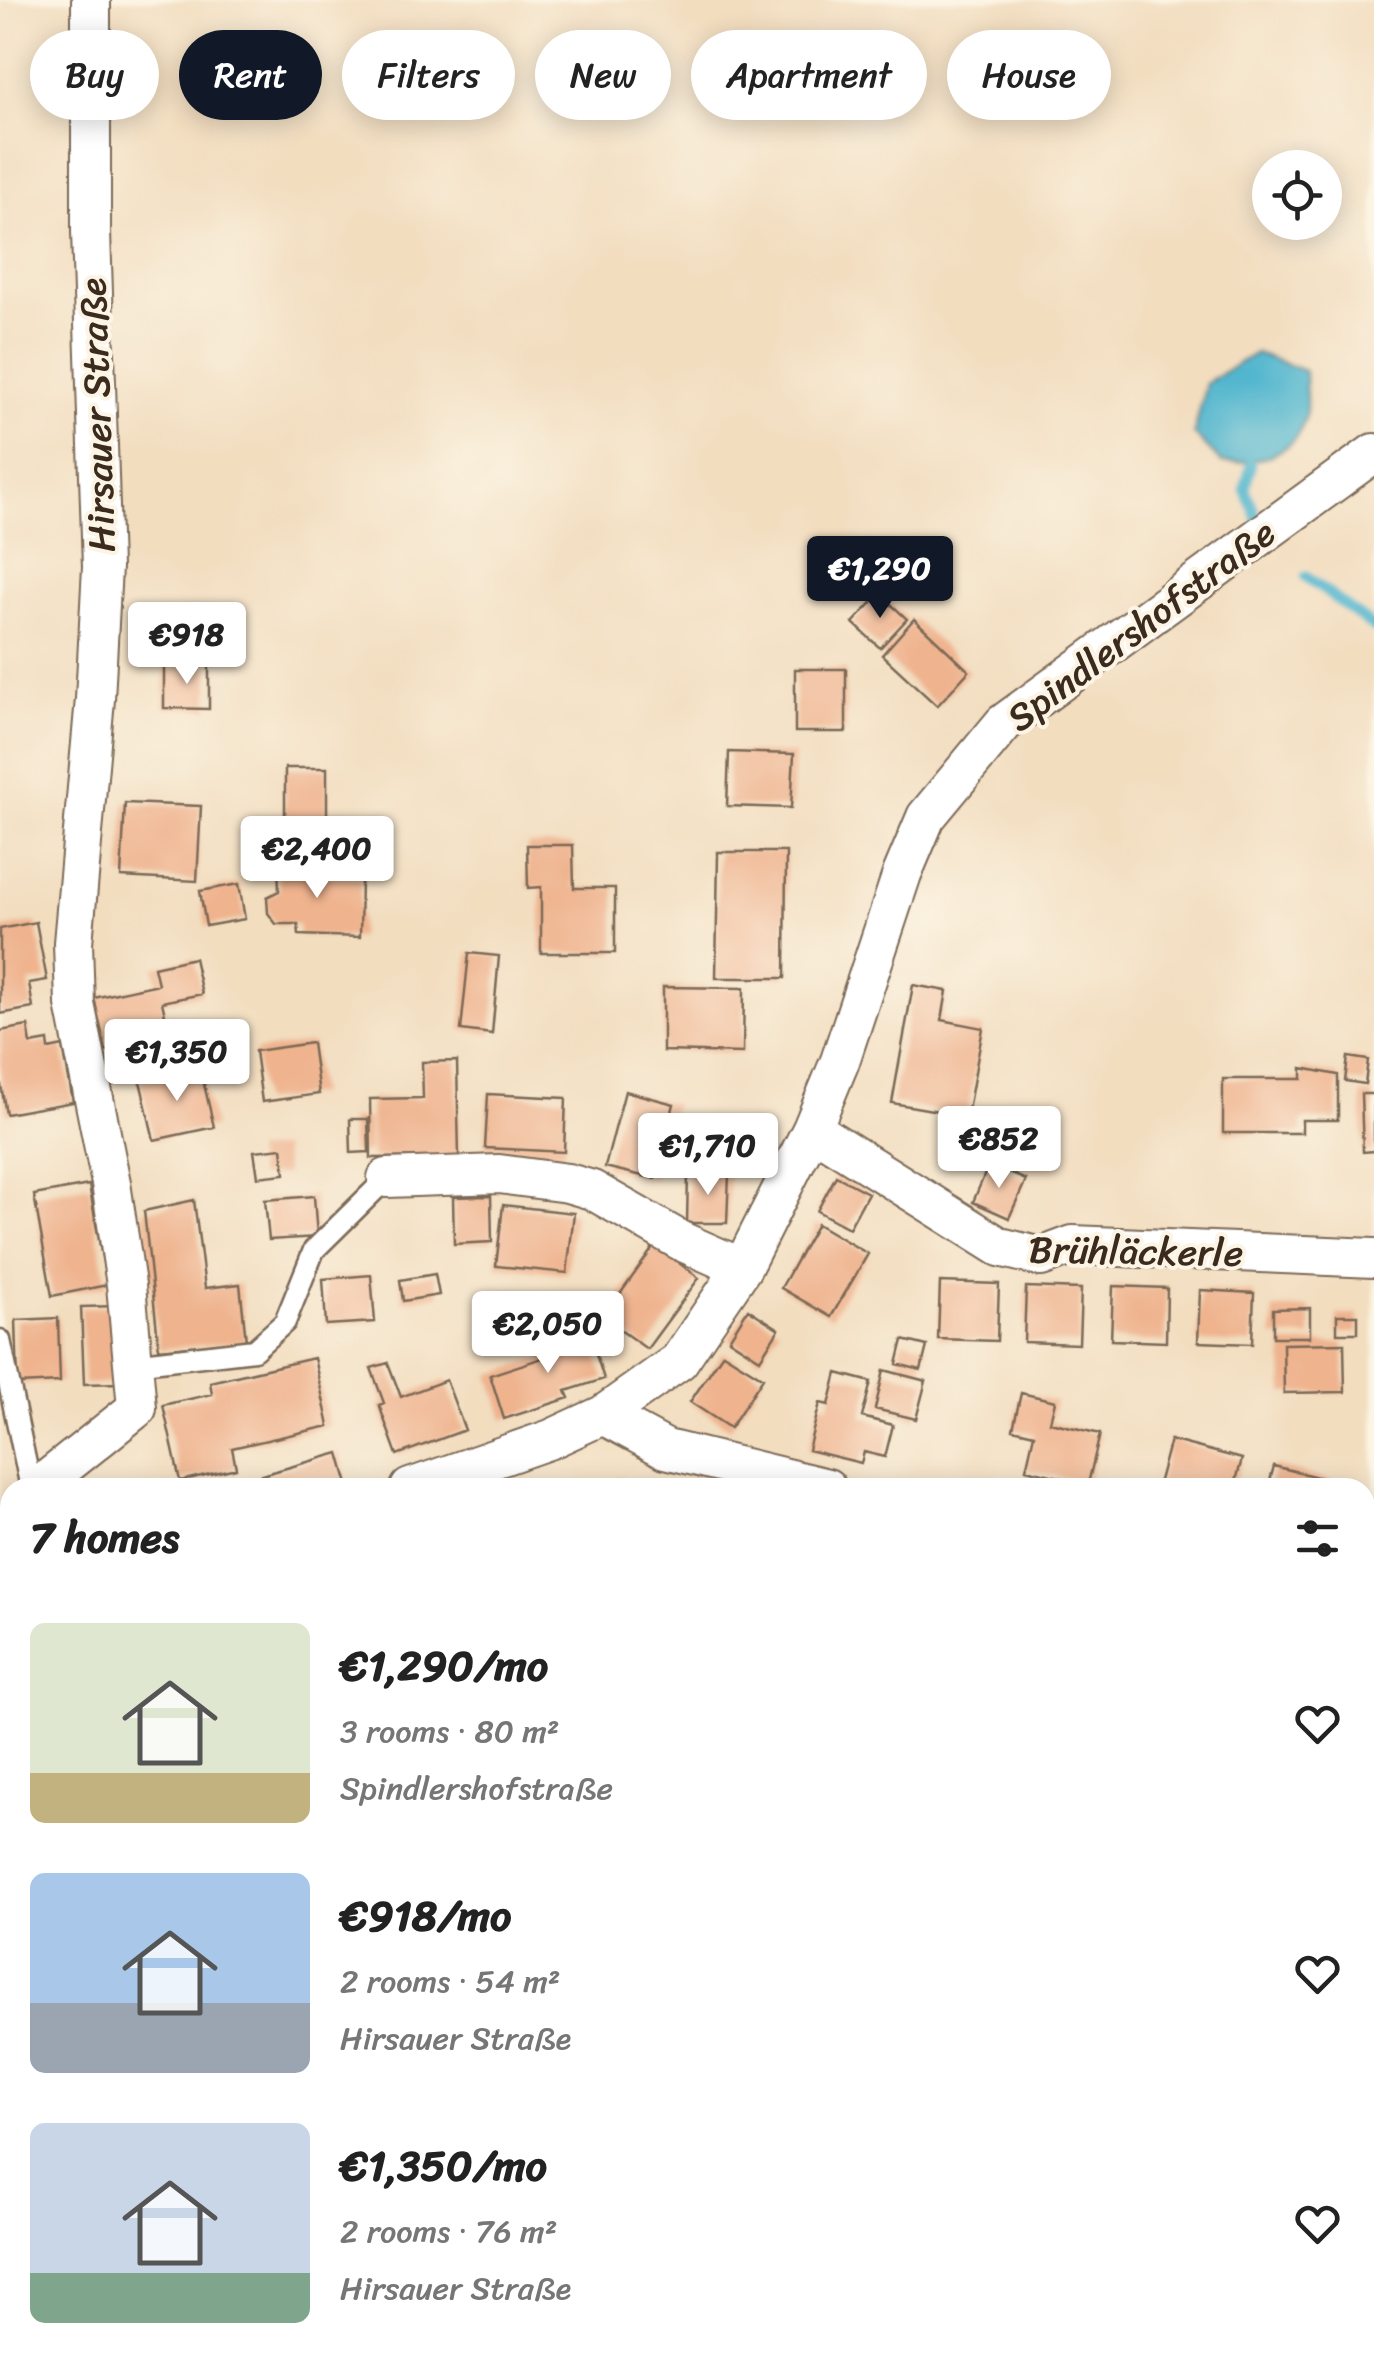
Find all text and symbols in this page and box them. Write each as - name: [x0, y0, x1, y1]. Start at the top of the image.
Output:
- chip: Buy: [30, 30, 159, 120]
- chip: Rent: [179, 30, 322, 120]
- chip: Filters: [342, 30, 515, 120]
- chip: New: [535, 30, 671, 120]
- chip: Apartment: [691, 30, 927, 120]
- chip: House: [947, 30, 1111, 120]
- map controls: [1252, 150, 1342, 240]
- button: locate: [1252, 150, 1342, 240]
- street label: Hirsauer Straße: [59, 277, 136, 553]
- street label: Spindlershofstraße: [992, 501, 1291, 750]
- pin: €1,290: [799, 536, 961, 621]
- text: €1,290: [829, 540, 931, 597]
- pin: €918: [128, 602, 246, 687]
- text: €918: [150, 606, 224, 663]
- pin: €2,400: [236, 816, 398, 901]
- text: €2,400: [263, 820, 371, 877]
- pin: €1,350: [96, 1019, 258, 1104]
- text: €1,350: [127, 1023, 227, 1080]
- pin: €852: [940, 1106, 1058, 1191]
- text: €852: [960, 1110, 1038, 1167]
- pin: €1,710: [627, 1113, 789, 1198]
- text: €1,710: [660, 1117, 756, 1174]
- street label: Brühläckerle: [1028, 1216, 1244, 1287]
- pin: €2,050: [467, 1291, 629, 1376]
- text: €2,050: [494, 1295, 602, 1352]
- text: 7 homes: [30, 1501, 179, 1575]
- icon: filters: [1290, 1511, 1345, 1566]
- text: €1,290/mo: [340, 1629, 548, 1703]
- icon: home: [110, 1663, 230, 1783]
- icon: heart: [1290, 1696, 1345, 1751]
- text: 3 rooms · 80 m²: [340, 1703, 559, 1760]
- text: Spindlershofstraße: [340, 1760, 613, 1817]
- text: €918/mo: [340, 1879, 511, 1953]
- icon: home: [110, 1913, 230, 2033]
- icon: heart: [1290, 1946, 1345, 2001]
- text: 2 rooms · 54 m²: [340, 1953, 560, 2010]
- text: Hirsauer Straße: [340, 2010, 571, 2067]
- text: €1,350/mo: [340, 2129, 547, 2203]
- icon: home: [110, 2163, 230, 2283]
- icon: heart: [1290, 2196, 1345, 2251]
- text: 2 rooms · 76 m²: [340, 2203, 557, 2260]
- text: Hirsauer Straße: [340, 2260, 571, 2317]

